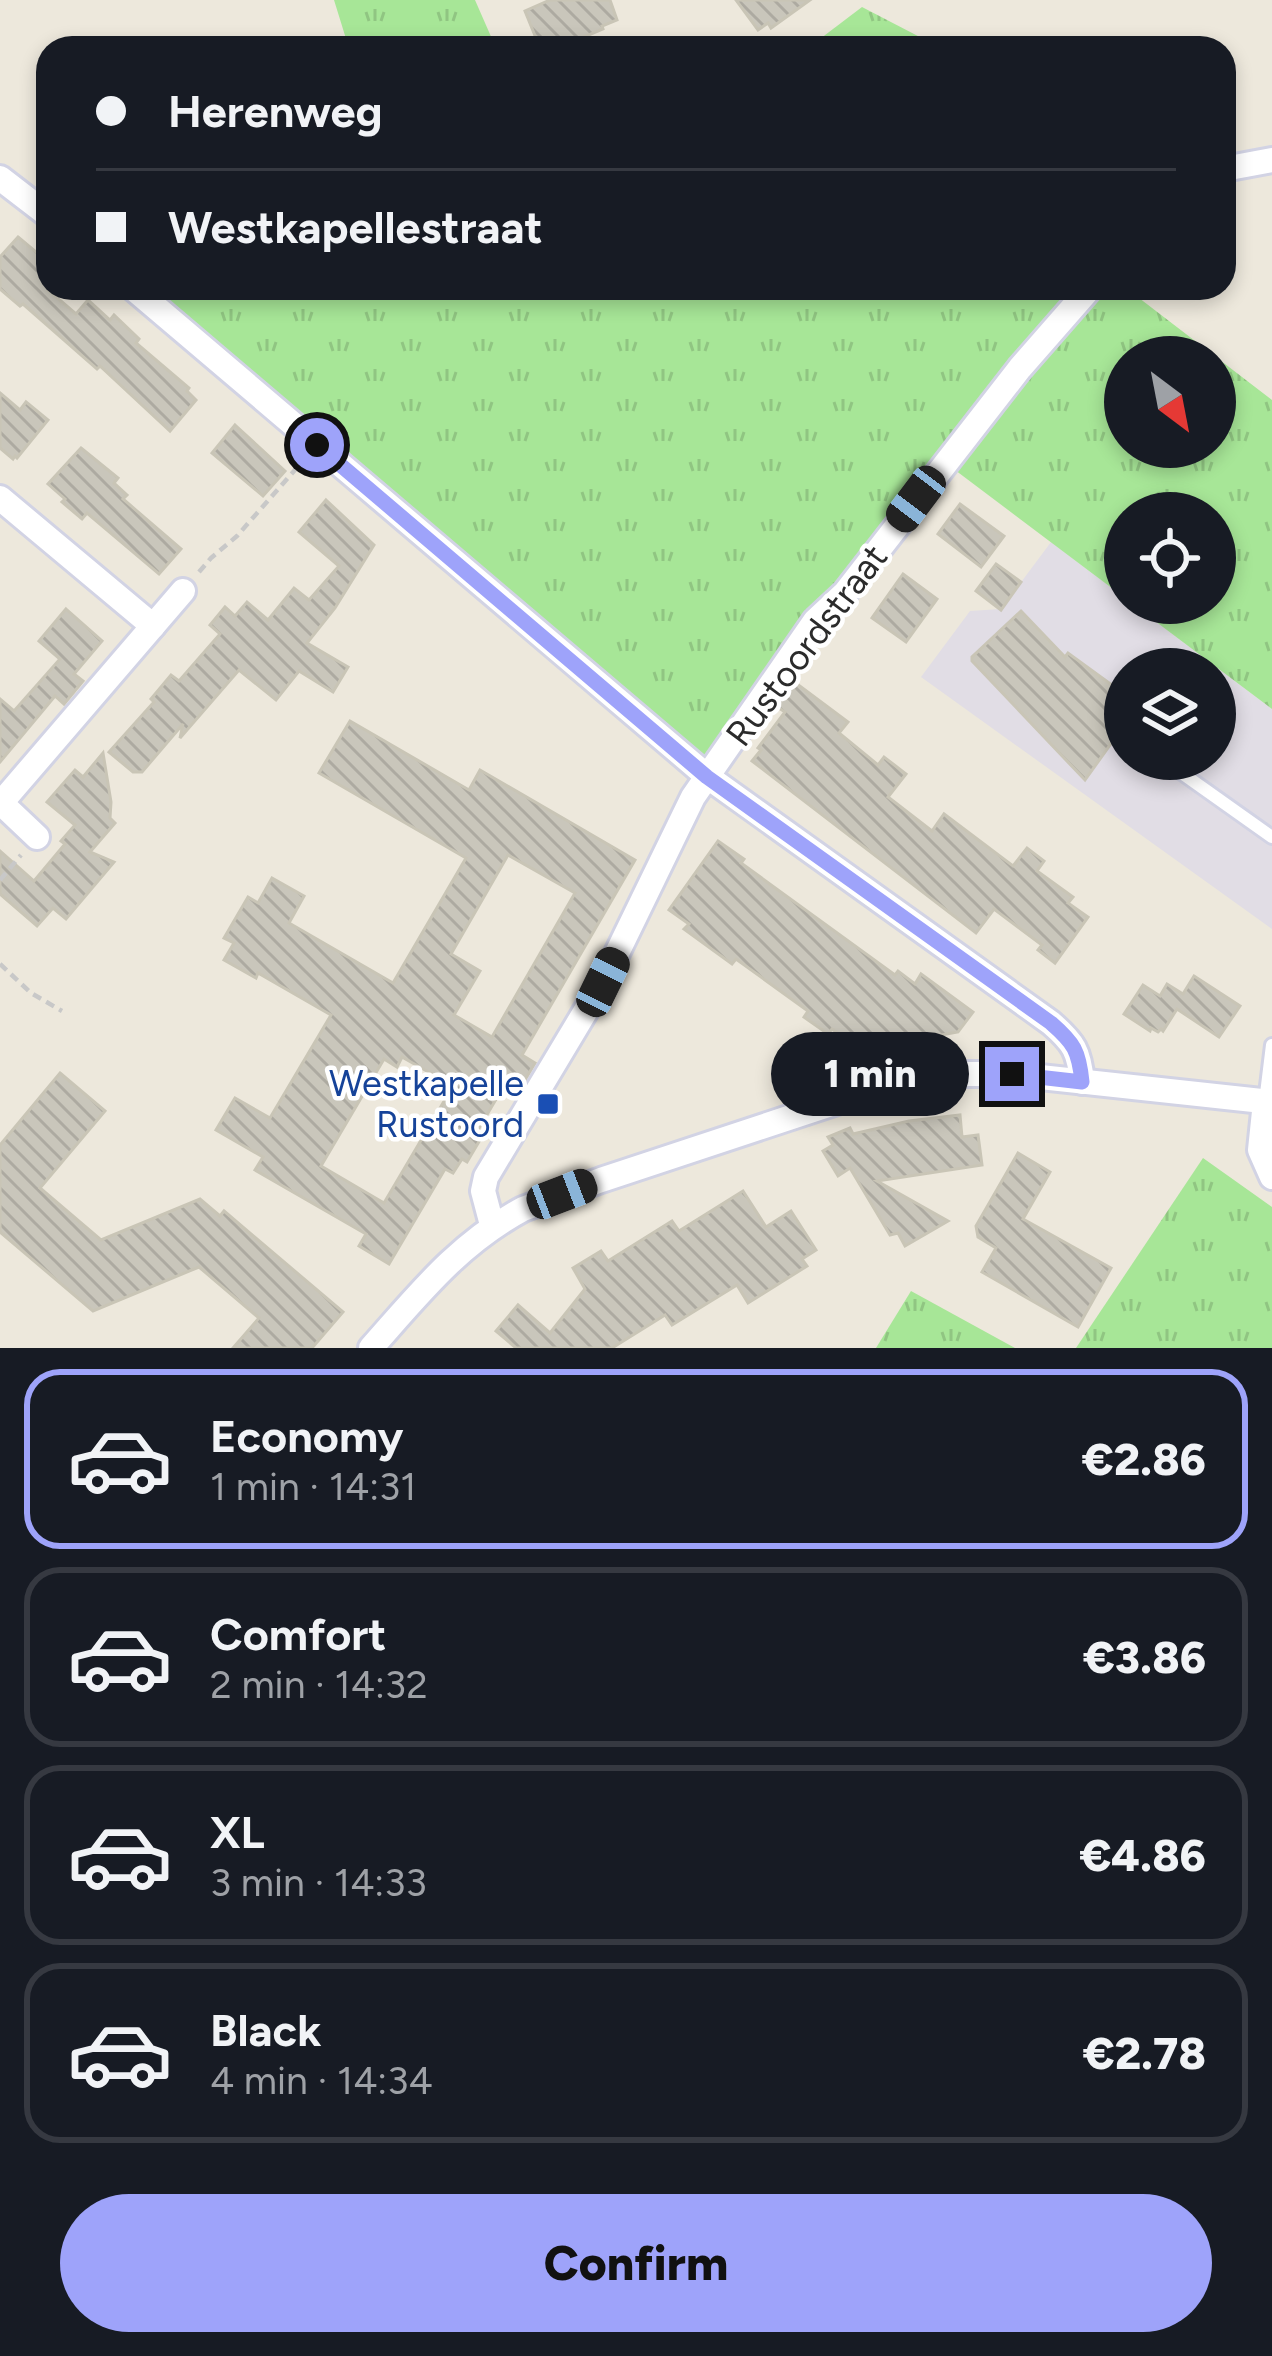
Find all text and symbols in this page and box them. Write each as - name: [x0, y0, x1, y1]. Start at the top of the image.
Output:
- text: Herenweg: [168, 84, 382, 138]
- text: Westkapellestraat: [168, 200, 543, 254]
- north arrow: [1104, 336, 1236, 468]
- map controls: [1104, 336, 1236, 780]
- route start: [290, 418, 344, 472]
- car: [880, 459, 952, 539]
- button: locate: [1104, 492, 1236, 624]
- street label: Rustoordstraat: [717, 536, 896, 754]
- button: layers: [1104, 648, 1236, 780]
- car: [571, 942, 635, 1022]
- callout: 1 min: [772, 1032, 970, 1116]
- route end: [985, 1047, 1039, 1101]
- text: 1 min: [823, 1050, 917, 1097]
- place label: Westkapelle Rustoord: [329, 1062, 524, 1146]
- marker: Westkapelle Rustoord: [535, 1091, 561, 1117]
- car: [522, 1164, 602, 1224]
- icon: car: [66, 1405, 174, 1513]
- text: Economy: [210, 1409, 403, 1463]
- text: €2.86: [1082, 1432, 1206, 1486]
- text: 1 min · 14:31: [210, 1463, 416, 1510]
- icon: car: [66, 1603, 174, 1711]
- text: Comfort: [210, 1607, 386, 1661]
- text: €3.86: [1083, 1630, 1206, 1684]
- text: 2 min · 14:32: [210, 1661, 428, 1708]
- icon: car: [66, 1801, 174, 1909]
- text: XL: [210, 1805, 265, 1859]
- text: €4.86: [1079, 1828, 1206, 1882]
- text: 3 min · 14:33: [210, 1859, 427, 1906]
- icon: car: [66, 1999, 174, 2107]
- text: Black: [210, 2003, 321, 2057]
- text: €2.78: [1083, 2026, 1206, 2080]
- text: 4 min · 14:34: [210, 2057, 433, 2104]
- button: Confirm: [60, 2194, 1212, 2332]

